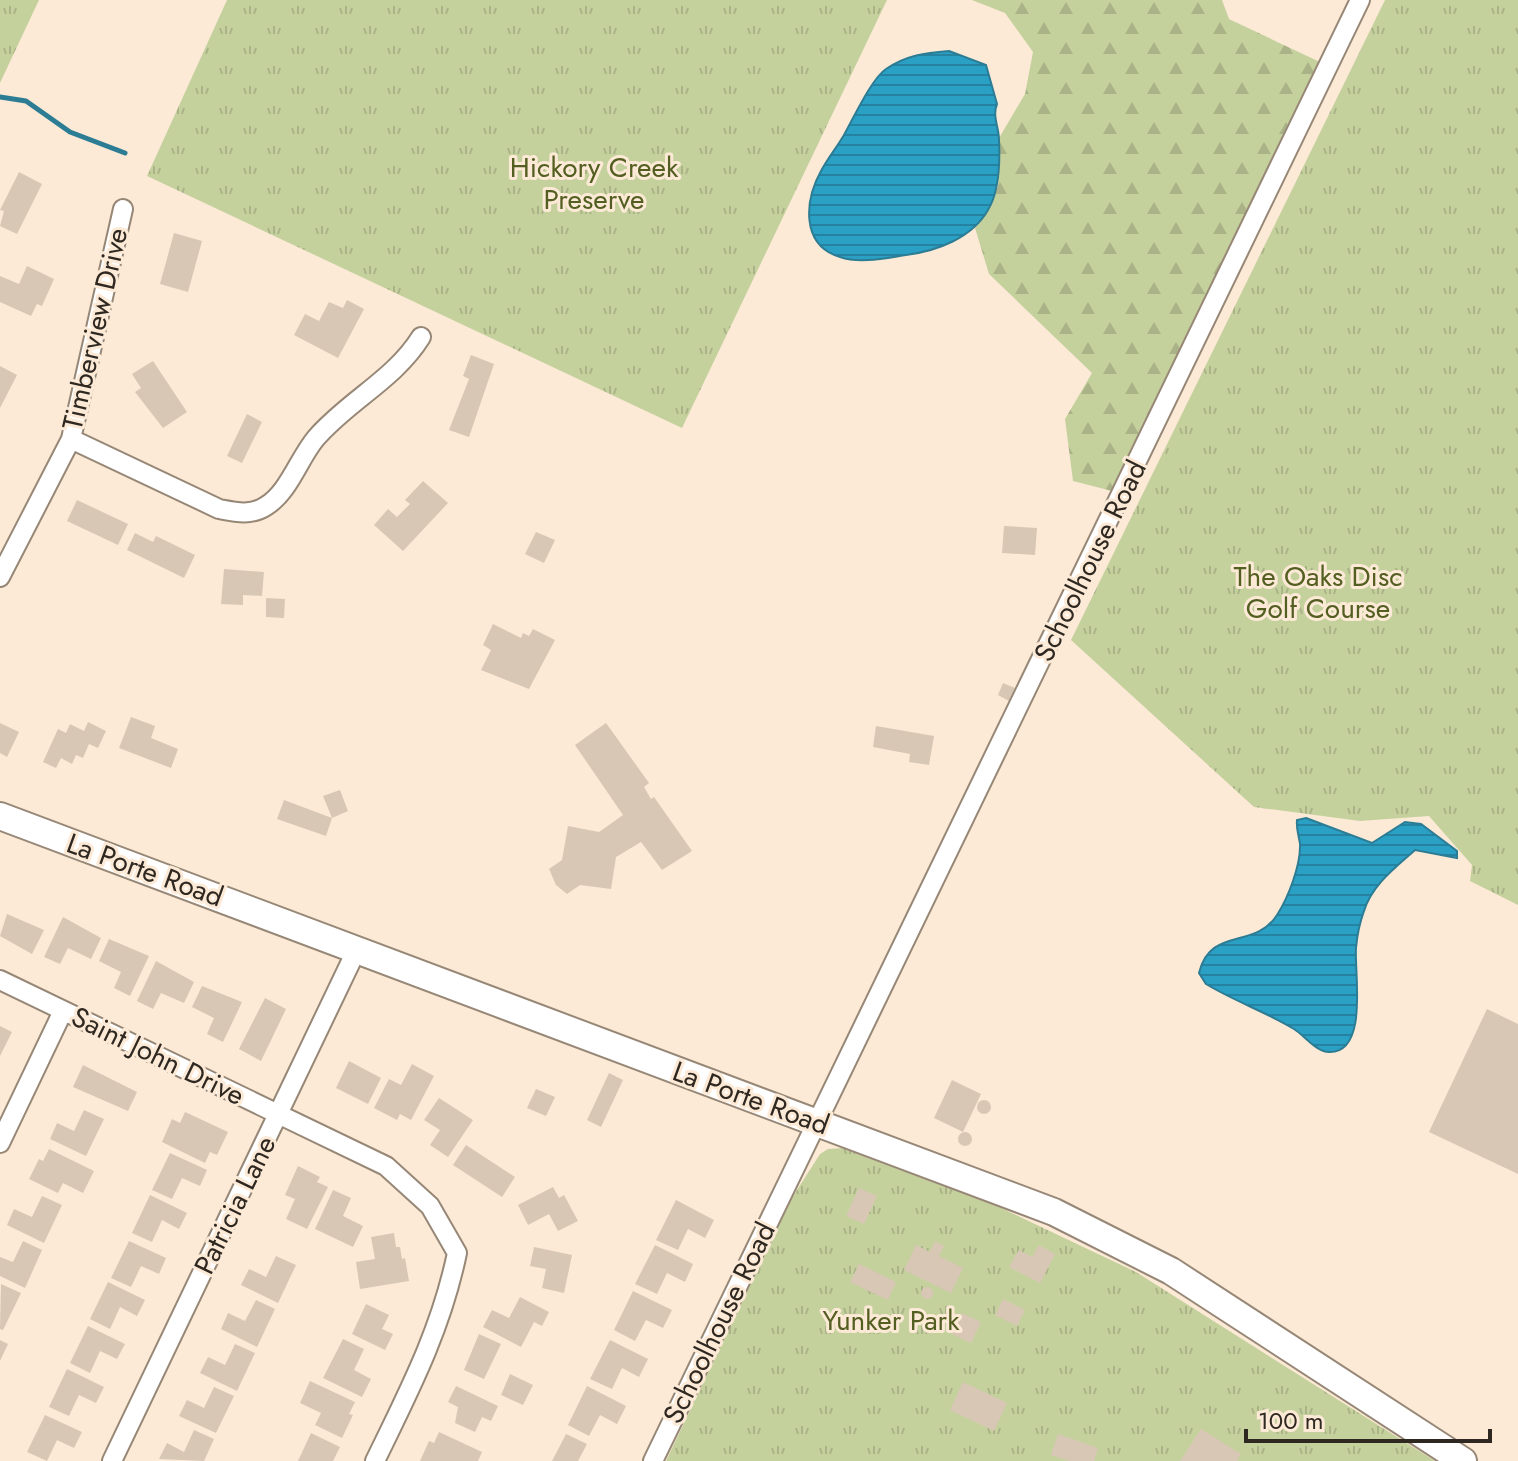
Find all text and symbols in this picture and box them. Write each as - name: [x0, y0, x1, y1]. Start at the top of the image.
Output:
- park label: Hickory Creek Preserve: [510, 147, 679, 220]
- street label: Timberview Drive: [52, 224, 138, 434]
- street label: Schoolhouse Road: [1023, 453, 1157, 669]
- park label: The Oaks Disc Golf Course: [1233, 556, 1403, 629]
- street label: La Porte Road: [61, 823, 229, 917]
- street label: Saint John Drive: [65, 996, 251, 1116]
- street label: La Porte Road: [667, 1051, 835, 1145]
- street label: Patricia Lane: [184, 1129, 286, 1281]
- street label: Schoolhouse Road: [652, 1215, 786, 1431]
- park label: Yunker Park: [822, 1300, 960, 1341]
- scale bar: [1246, 1393, 1490, 1443]
- text: 100 m: [1258, 1403, 1324, 1438]

